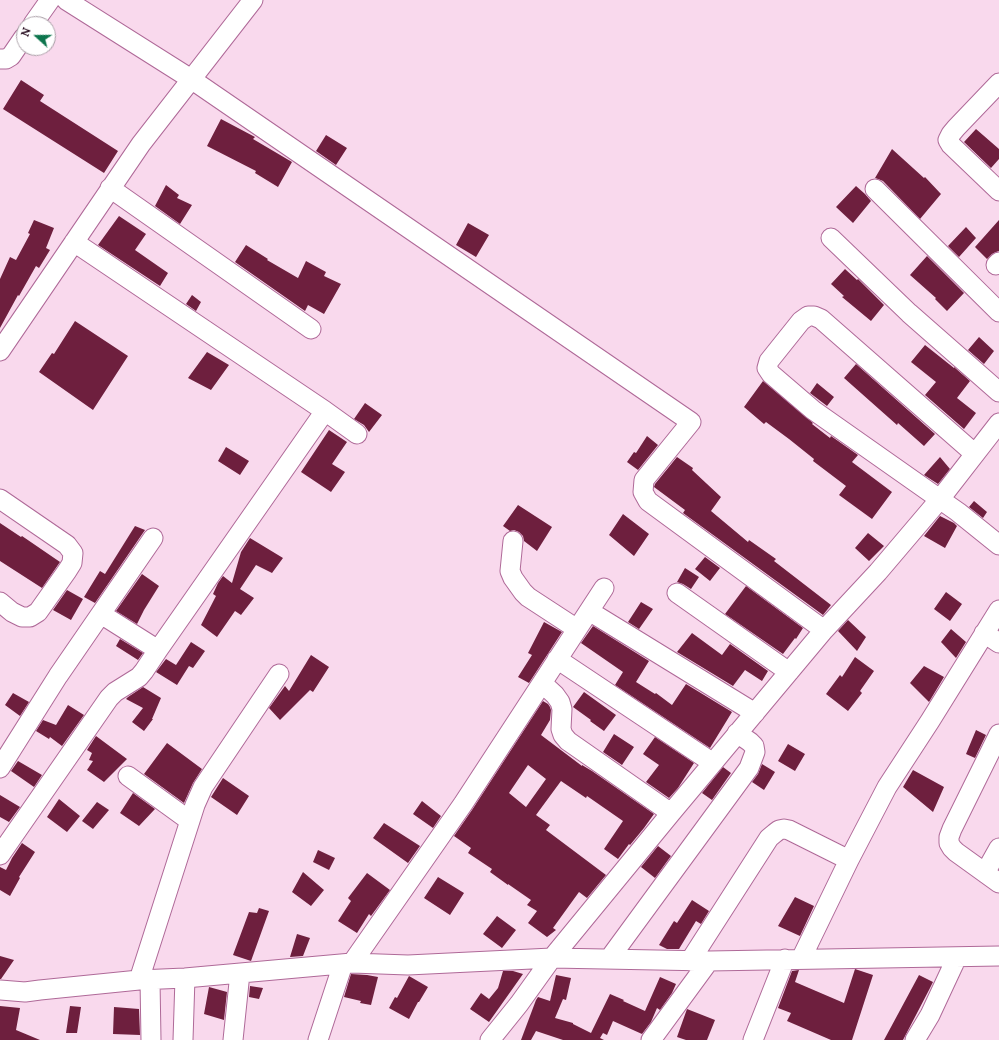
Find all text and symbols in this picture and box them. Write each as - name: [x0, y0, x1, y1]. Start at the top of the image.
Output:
- north arrow: [16, 16, 56, 56]
- text: N: [18, 26, 34, 39]

